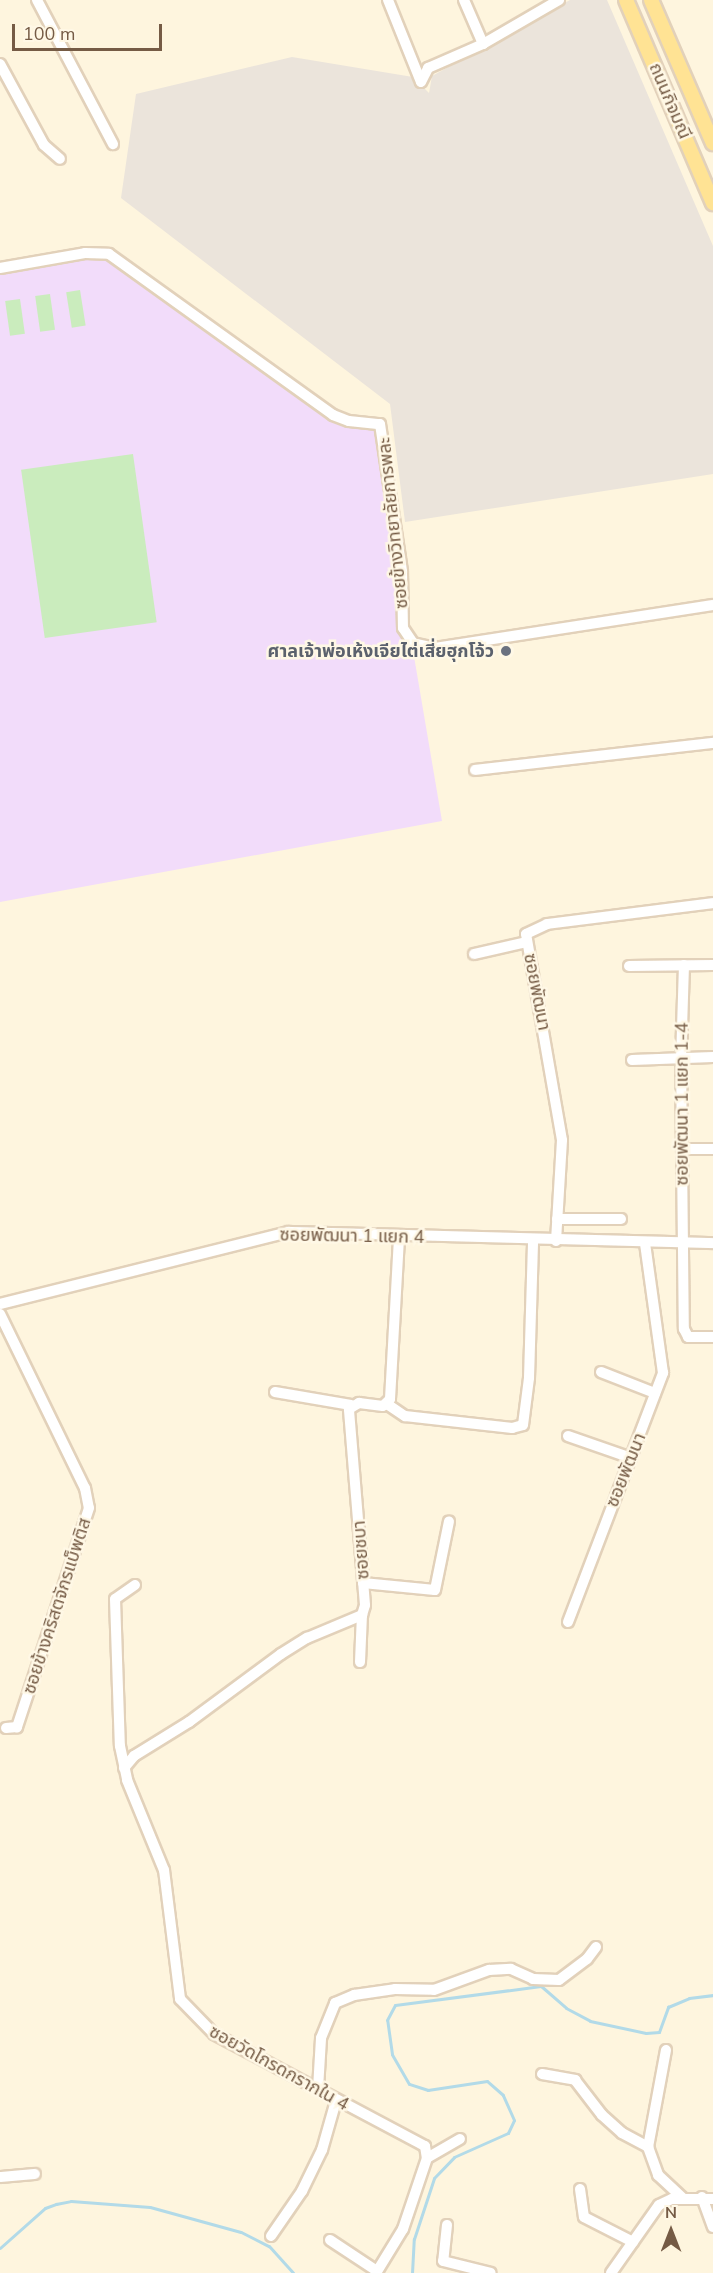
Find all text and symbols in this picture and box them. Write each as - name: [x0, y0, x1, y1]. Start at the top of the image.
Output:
- scale bar: [15, 12, 165, 50]
- text: 100 m: [23, 22, 75, 46]
- street label: ถนนกิจมณี: [644, 60, 696, 142]
- street label: ซอยข้างวิทยาลัยการพละ: [373, 436, 413, 610]
- place label: ศาลเจ้าพ่อเห้งเจียไต่เสี่ยฮุกโจ้ว: [268, 640, 494, 662]
- marker: ศาลเจ้าพ่อเห้งเจียไต่เสี่ยฮุกโจ้ว: [499, 644, 513, 658]
- street label: ซอยพัฒนา: [519, 952, 555, 1032]
- street label: ซอยพัฒนา 1 แยก 1-4: [671, 1022, 693, 1186]
- street label: ซอยพัฒนา 1 แยก 4: [279, 1224, 425, 1248]
- street label: ซอยพัฒนา: [601, 1430, 651, 1510]
- street label: ซอยข้างคริสตจักรแบ็พติส: [18, 1515, 96, 1697]
- street label: ซอยชบา: [348, 1520, 374, 1580]
- street label: ซอยวัดโกรดกรากใน 4: [205, 2021, 353, 2115]
- north arrow: [641, 2201, 701, 2261]
- text: N: [665, 2202, 677, 2224]

